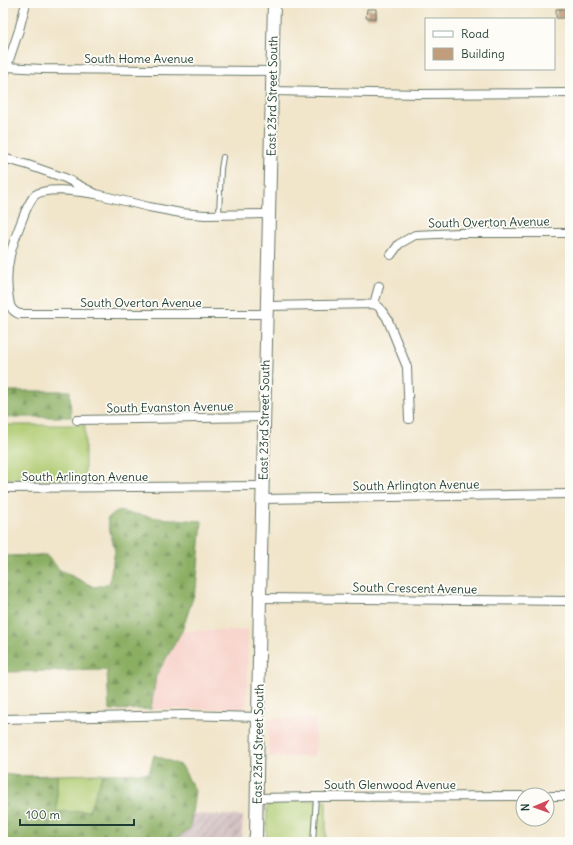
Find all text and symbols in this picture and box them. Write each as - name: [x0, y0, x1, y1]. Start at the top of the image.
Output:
- legend: [425, 18, 555, 70]
- text: Road: [461, 26, 489, 41]
- street label: East 23rd Street South: [263, 36, 281, 156]
- text: Building: [461, 46, 505, 61]
- street label: South Home Avenue: [84, 51, 194, 66]
- street label: South Overton Avenue: [428, 213, 550, 231]
- street label: South Overton Avenue: [80, 295, 202, 310]
- street label: East 23rd Street South: [255, 360, 273, 480]
- street label: South Evanston Avenue: [106, 398, 234, 416]
- street label: South Arlington Avenue: [22, 469, 148, 484]
- street label: South Arlington Avenue: [353, 476, 479, 494]
- street label: South Crescent Avenue: [352, 579, 478, 597]
- street label: East 23rd Street South: [249, 684, 267, 804]
- street label: South Glenwood Avenue: [324, 777, 456, 792]
- north arrow: [515, 787, 555, 827]
- scale bar: [20, 801, 134, 827]
- text: N: [518, 803, 532, 811]
- text: 100 m: [26, 807, 60, 822]

